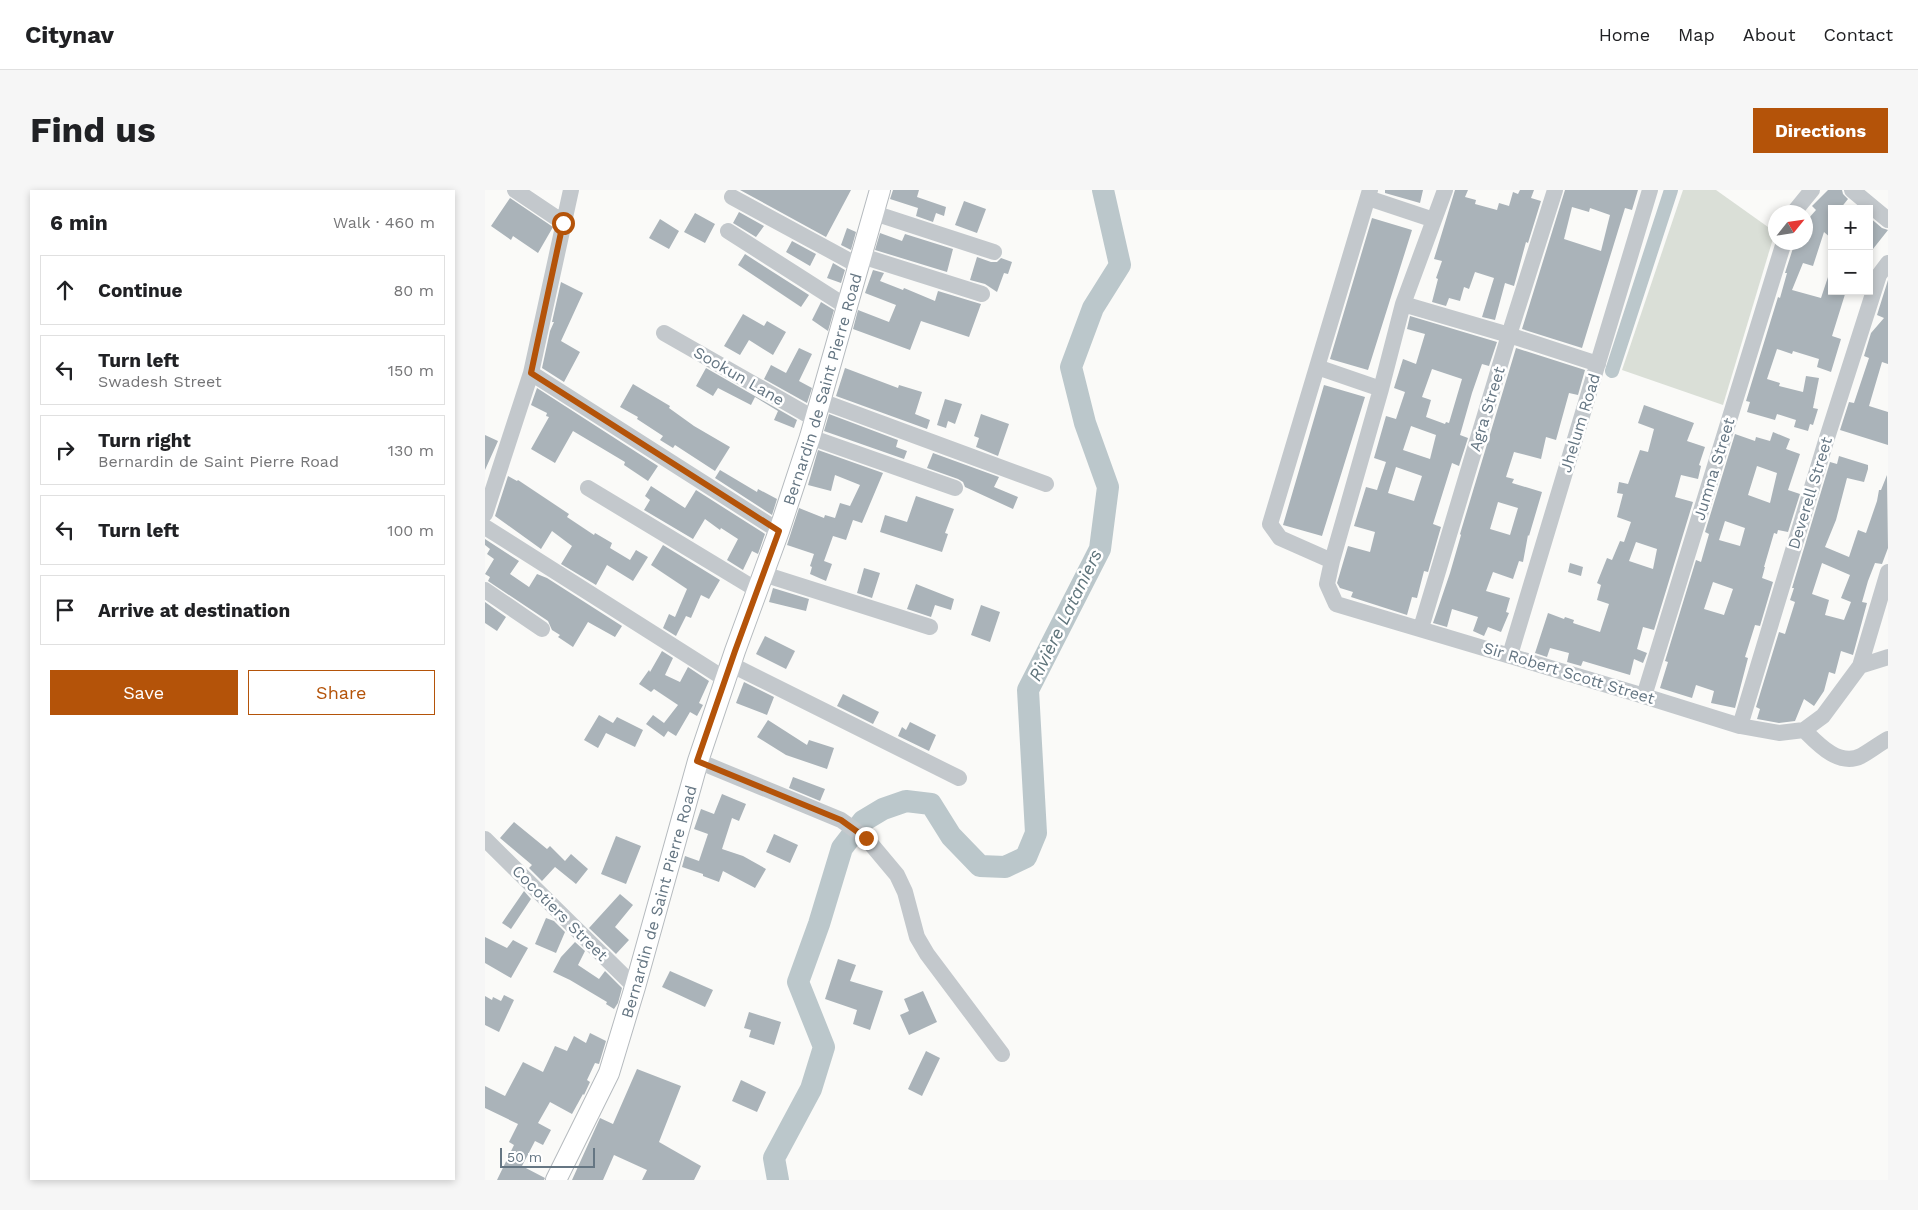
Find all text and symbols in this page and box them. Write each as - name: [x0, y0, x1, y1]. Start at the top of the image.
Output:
- text: Citynav: [25, 21, 114, 49]
- text: Home: [1599, 24, 1650, 45]
- text: Map: [1678, 24, 1715, 45]
- text: About: [1743, 24, 1795, 45]
- text: Contact: [1823, 24, 1893, 45]
- button: Directions: [1753, 108, 1888, 153]
- text: Find us: [30, 109, 156, 151]
- north arrow: [1768, 205, 1813, 250]
- map controls: [1828, 205, 1873, 295]
- button: +: [1828, 205, 1873, 250]
- text: 6 min: [50, 210, 108, 235]
- route start: [552, 212, 575, 235]
- text: Walk · 460 m: [333, 213, 435, 232]
- button: −: [1828, 250, 1873, 295]
- street label: Bernardin de Saint Pierre Road: [779, 271, 865, 508]
- icon: ahead: [51, 276, 79, 304]
- text: Continue: [98, 279, 182, 302]
- text: 80 m: [393, 281, 434, 300]
- street label: Sookun Lane: [690, 342, 788, 410]
- text: Turn left: [98, 349, 179, 372]
- icon: left: [51, 356, 79, 384]
- text: 150 m: [388, 361, 434, 380]
- street label: Agra Street: [1465, 364, 1509, 454]
- street label: Jhelum Road: [1556, 371, 1604, 475]
- text: Swadesh Street: [98, 372, 222, 391]
- street label: Jumna Street: [1689, 415, 1739, 523]
- text: Turn right: [98, 429, 191, 452]
- street label: Deverell Street: [1784, 434, 1836, 551]
- icon: right: [51, 436, 79, 464]
- text: 130 m: [388, 441, 434, 460]
- text: Bernardin de Saint Pierre Road: [98, 452, 339, 471]
- icon: left: [51, 516, 79, 544]
- text: Turn left: [98, 519, 179, 542]
- text: 100 m: [387, 521, 434, 540]
- water label: Rivière Lataniers: [1024, 546, 1106, 684]
- icon: arrive: [51, 596, 79, 624]
- text: Arrive at destination: [98, 599, 290, 622]
- street label: Sir Robert Scott Street: [1481, 638, 1657, 708]
- button: Save: [50, 670, 238, 715]
- button: Share: [248, 670, 435, 715]
- street label: Bernardin de Saint Pierre Road: [617, 783, 700, 1020]
- route end: [855, 827, 878, 850]
- street label: Cocotiers Street: [508, 861, 612, 965]
- scale bar: [500, 1145, 595, 1168]
- text: 50 m: [507, 1149, 542, 1165]

